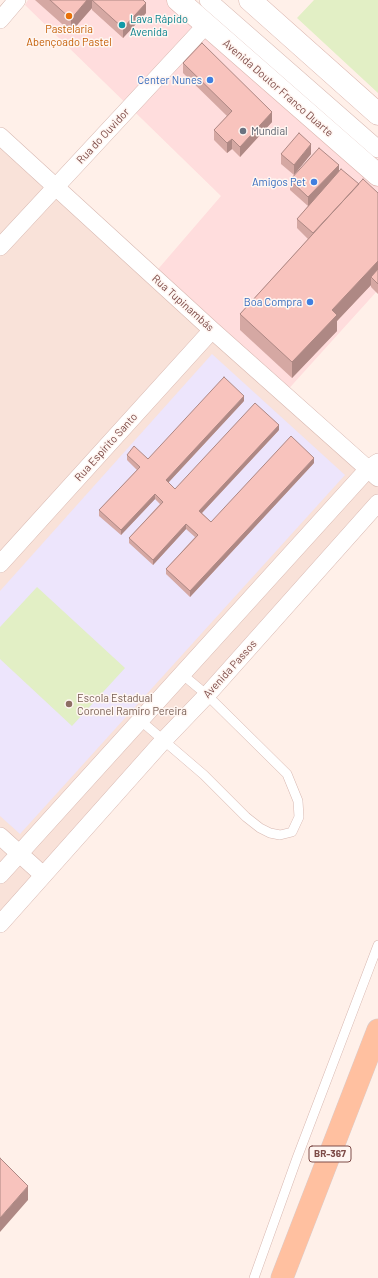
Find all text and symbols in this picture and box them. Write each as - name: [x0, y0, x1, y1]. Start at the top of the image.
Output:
- marker: Pastelaria Abençoado Pastel: [64, 11, 74, 21]
- place label: Lava Rápido Avenida: [130, 12, 188, 38]
- marker: Lava Rápido Avenida: [117, 20, 127, 30]
- place label: Pastelaria Abençoado Pastel: [26, 22, 112, 48]
- street label: Avenida Doutor Franco Duarte: [220, 36, 336, 140]
- place label: Center Nunes: [137, 73, 202, 87]
- marker: Center Nunes: [205, 75, 215, 85]
- street label: Rua do Ouvidor: [74, 105, 132, 167]
- place label: Mundial: [251, 124, 288, 138]
- marker: Mundial: [238, 126, 248, 136]
- place label: Amigos Pet: [252, 175, 306, 189]
- marker: Amigos Pet: [309, 177, 319, 187]
- street label: Rua Tupinambás: [149, 272, 217, 334]
- place label: Boa Compra: [244, 295, 302, 309]
- marker: Boa Compra: [305, 297, 315, 307]
- street label: Rua Espírito Santo: [72, 410, 140, 484]
- street label: Avenida Passos: [200, 637, 260, 701]
- place label: Escola Estadual Coronel Ramiro Pereira: [77, 691, 187, 717]
- marker: Escola Estadual Coronel Ramiro Pereira: [64, 699, 74, 709]
- road number: BR-367: [309, 1146, 351, 1162]

